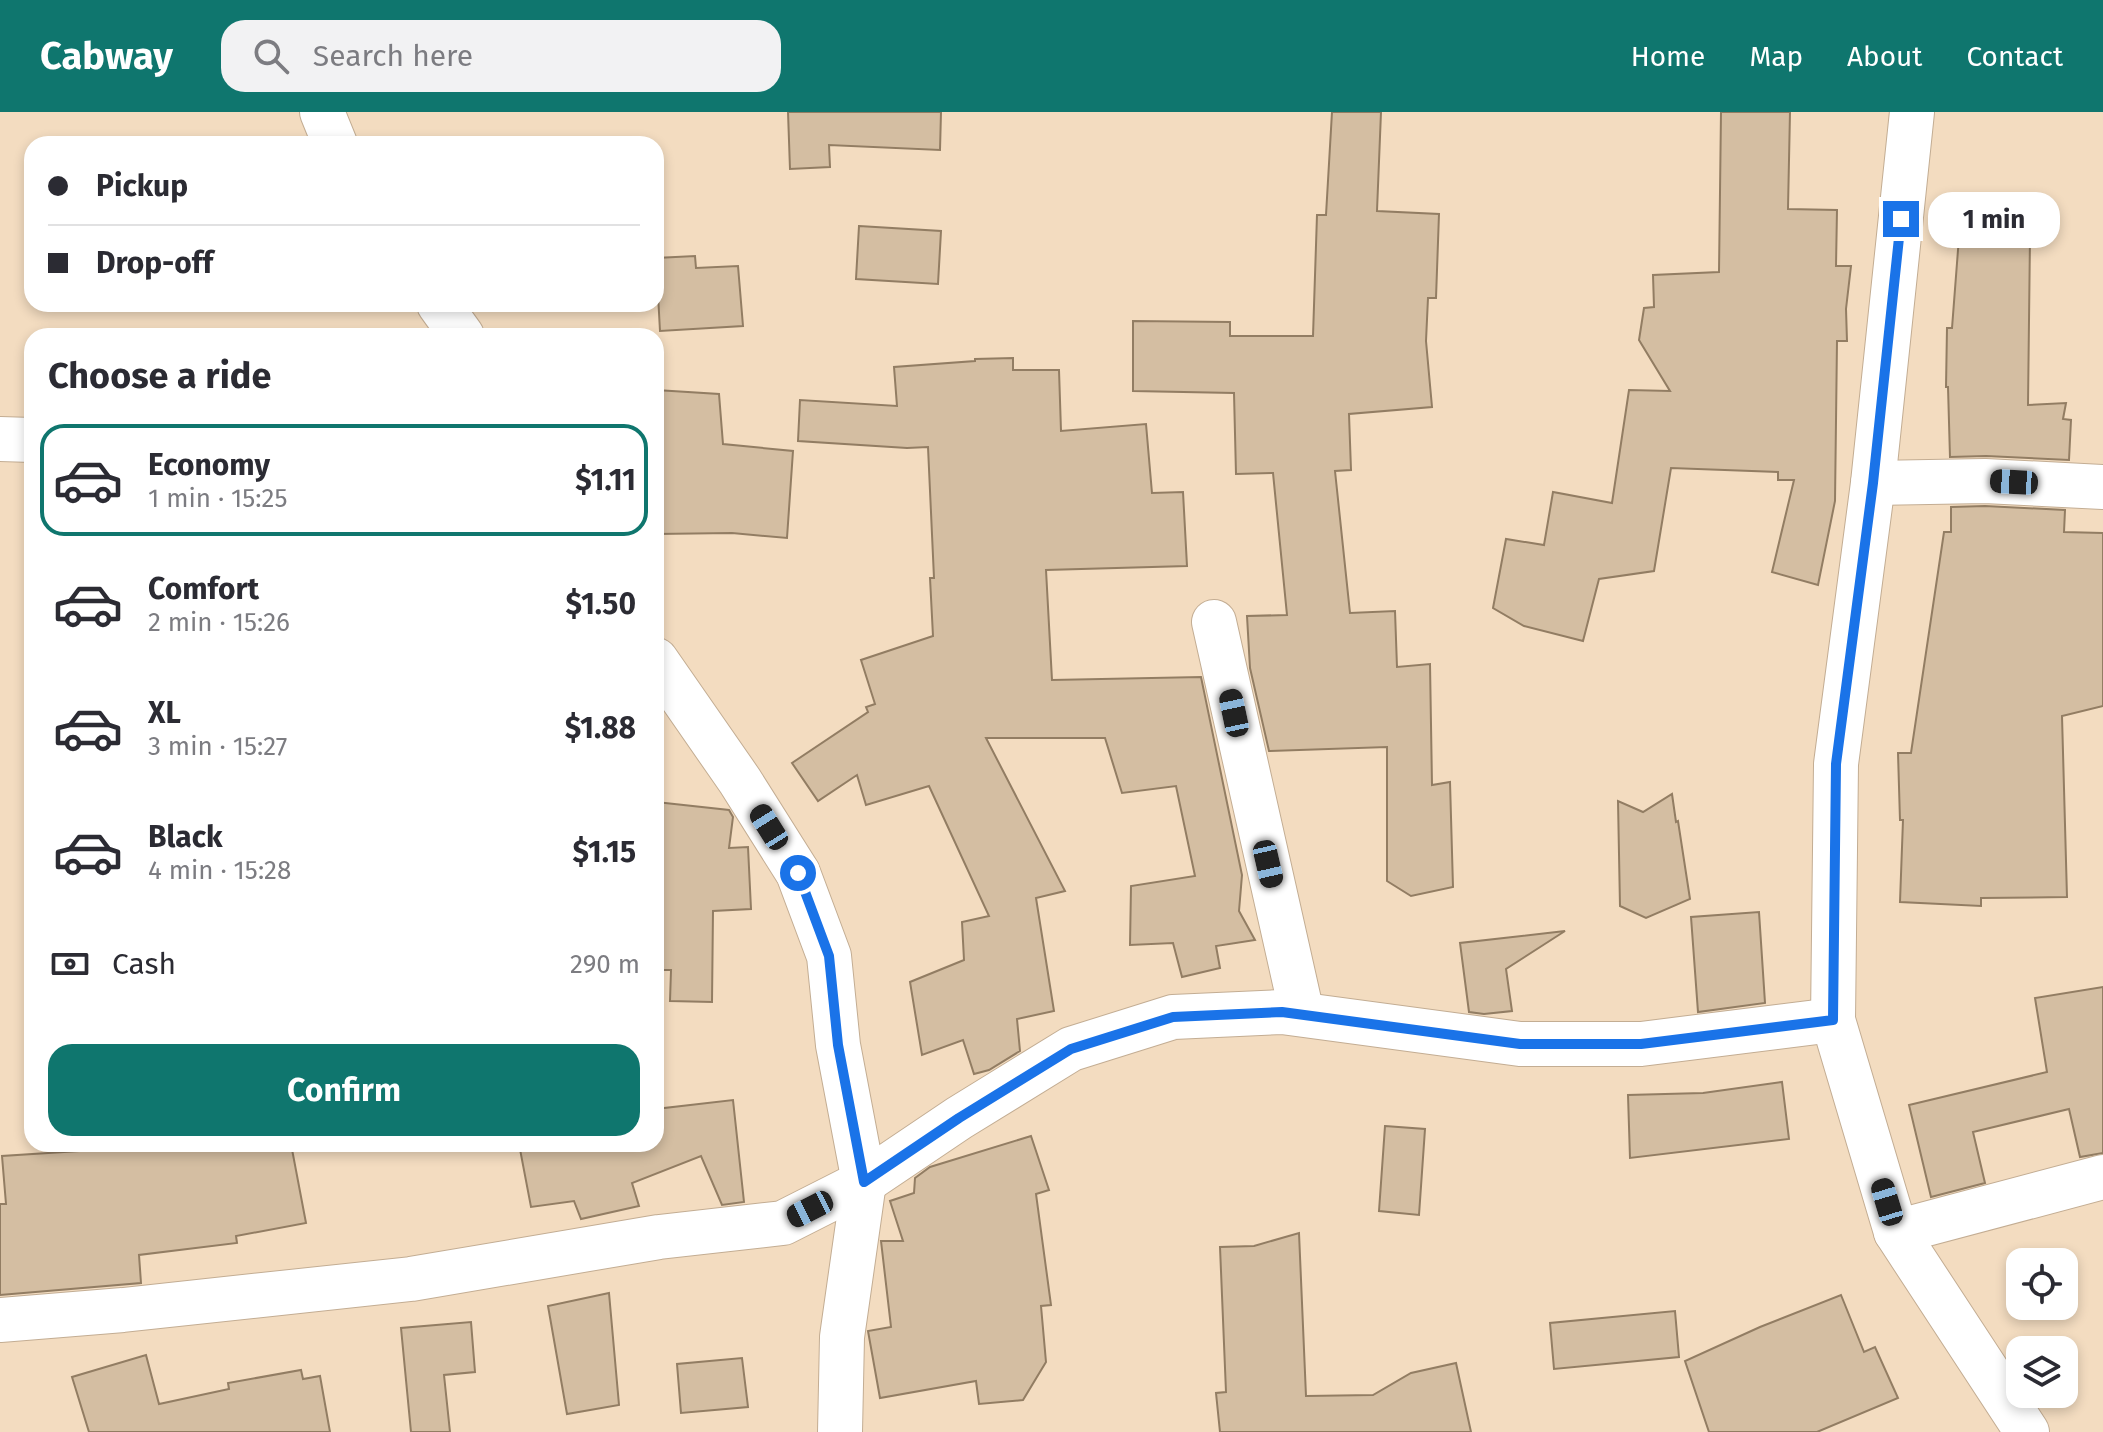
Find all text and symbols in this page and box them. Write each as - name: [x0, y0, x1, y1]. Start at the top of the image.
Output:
- search box: [221, 20, 781, 92]
- text: Cabway: [40, 33, 173, 79]
- icon: search: [249, 34, 293, 78]
- text: Search here: [313, 38, 473, 74]
- text: Home: [1631, 40, 1705, 73]
- text: Map: [1749, 40, 1803, 73]
- text: About: [1847, 40, 1922, 73]
- text: Contact: [1966, 40, 2063, 73]
- text: Pickup: [96, 168, 188, 204]
- callout: 1 min: [1929, 191, 2061, 247]
- route end: [1883, 201, 1919, 237]
- text: 1 min: [1963, 204, 2025, 235]
- text: Drop-off: [96, 245, 213, 281]
- text: Choose a ride: [48, 354, 271, 398]
- icon: car: [52, 444, 124, 516]
- text: Economy: [148, 447, 270, 483]
- text: $1.11: [575, 462, 636, 498]
- car: [1989, 469, 2039, 495]
- text: 1 min · 15:25: [148, 483, 287, 514]
- icon: car: [52, 568, 124, 640]
- text: Comfort: [148, 571, 259, 607]
- text: $1.50: [566, 586, 636, 622]
- text: 2 min · 15:26: [148, 607, 290, 638]
- car: [1217, 687, 1251, 739]
- icon: car: [52, 692, 124, 764]
- text: XL: [148, 695, 181, 731]
- text: $1.88: [565, 710, 636, 746]
- text: 3 min · 15:27: [148, 731, 287, 762]
- car: [746, 800, 792, 854]
- icon: car: [52, 816, 124, 888]
- text: Black: [148, 819, 223, 855]
- text: $1.15: [572, 834, 636, 870]
- car: [1251, 838, 1285, 890]
- text: 4 min · 15:28: [148, 855, 291, 886]
- route start: [780, 855, 816, 891]
- icon: cash: [48, 942, 92, 986]
- text: Cash: [112, 946, 176, 982]
- text: 290 m: [570, 949, 640, 980]
- button: Confirm: [48, 1044, 640, 1136]
- car: [1869, 1176, 1905, 1228]
- car: [783, 1187, 837, 1231]
- map controls: [2006, 1248, 2078, 1408]
- button: locate: [2006, 1248, 2078, 1320]
- button: layers: [2006, 1336, 2078, 1408]

